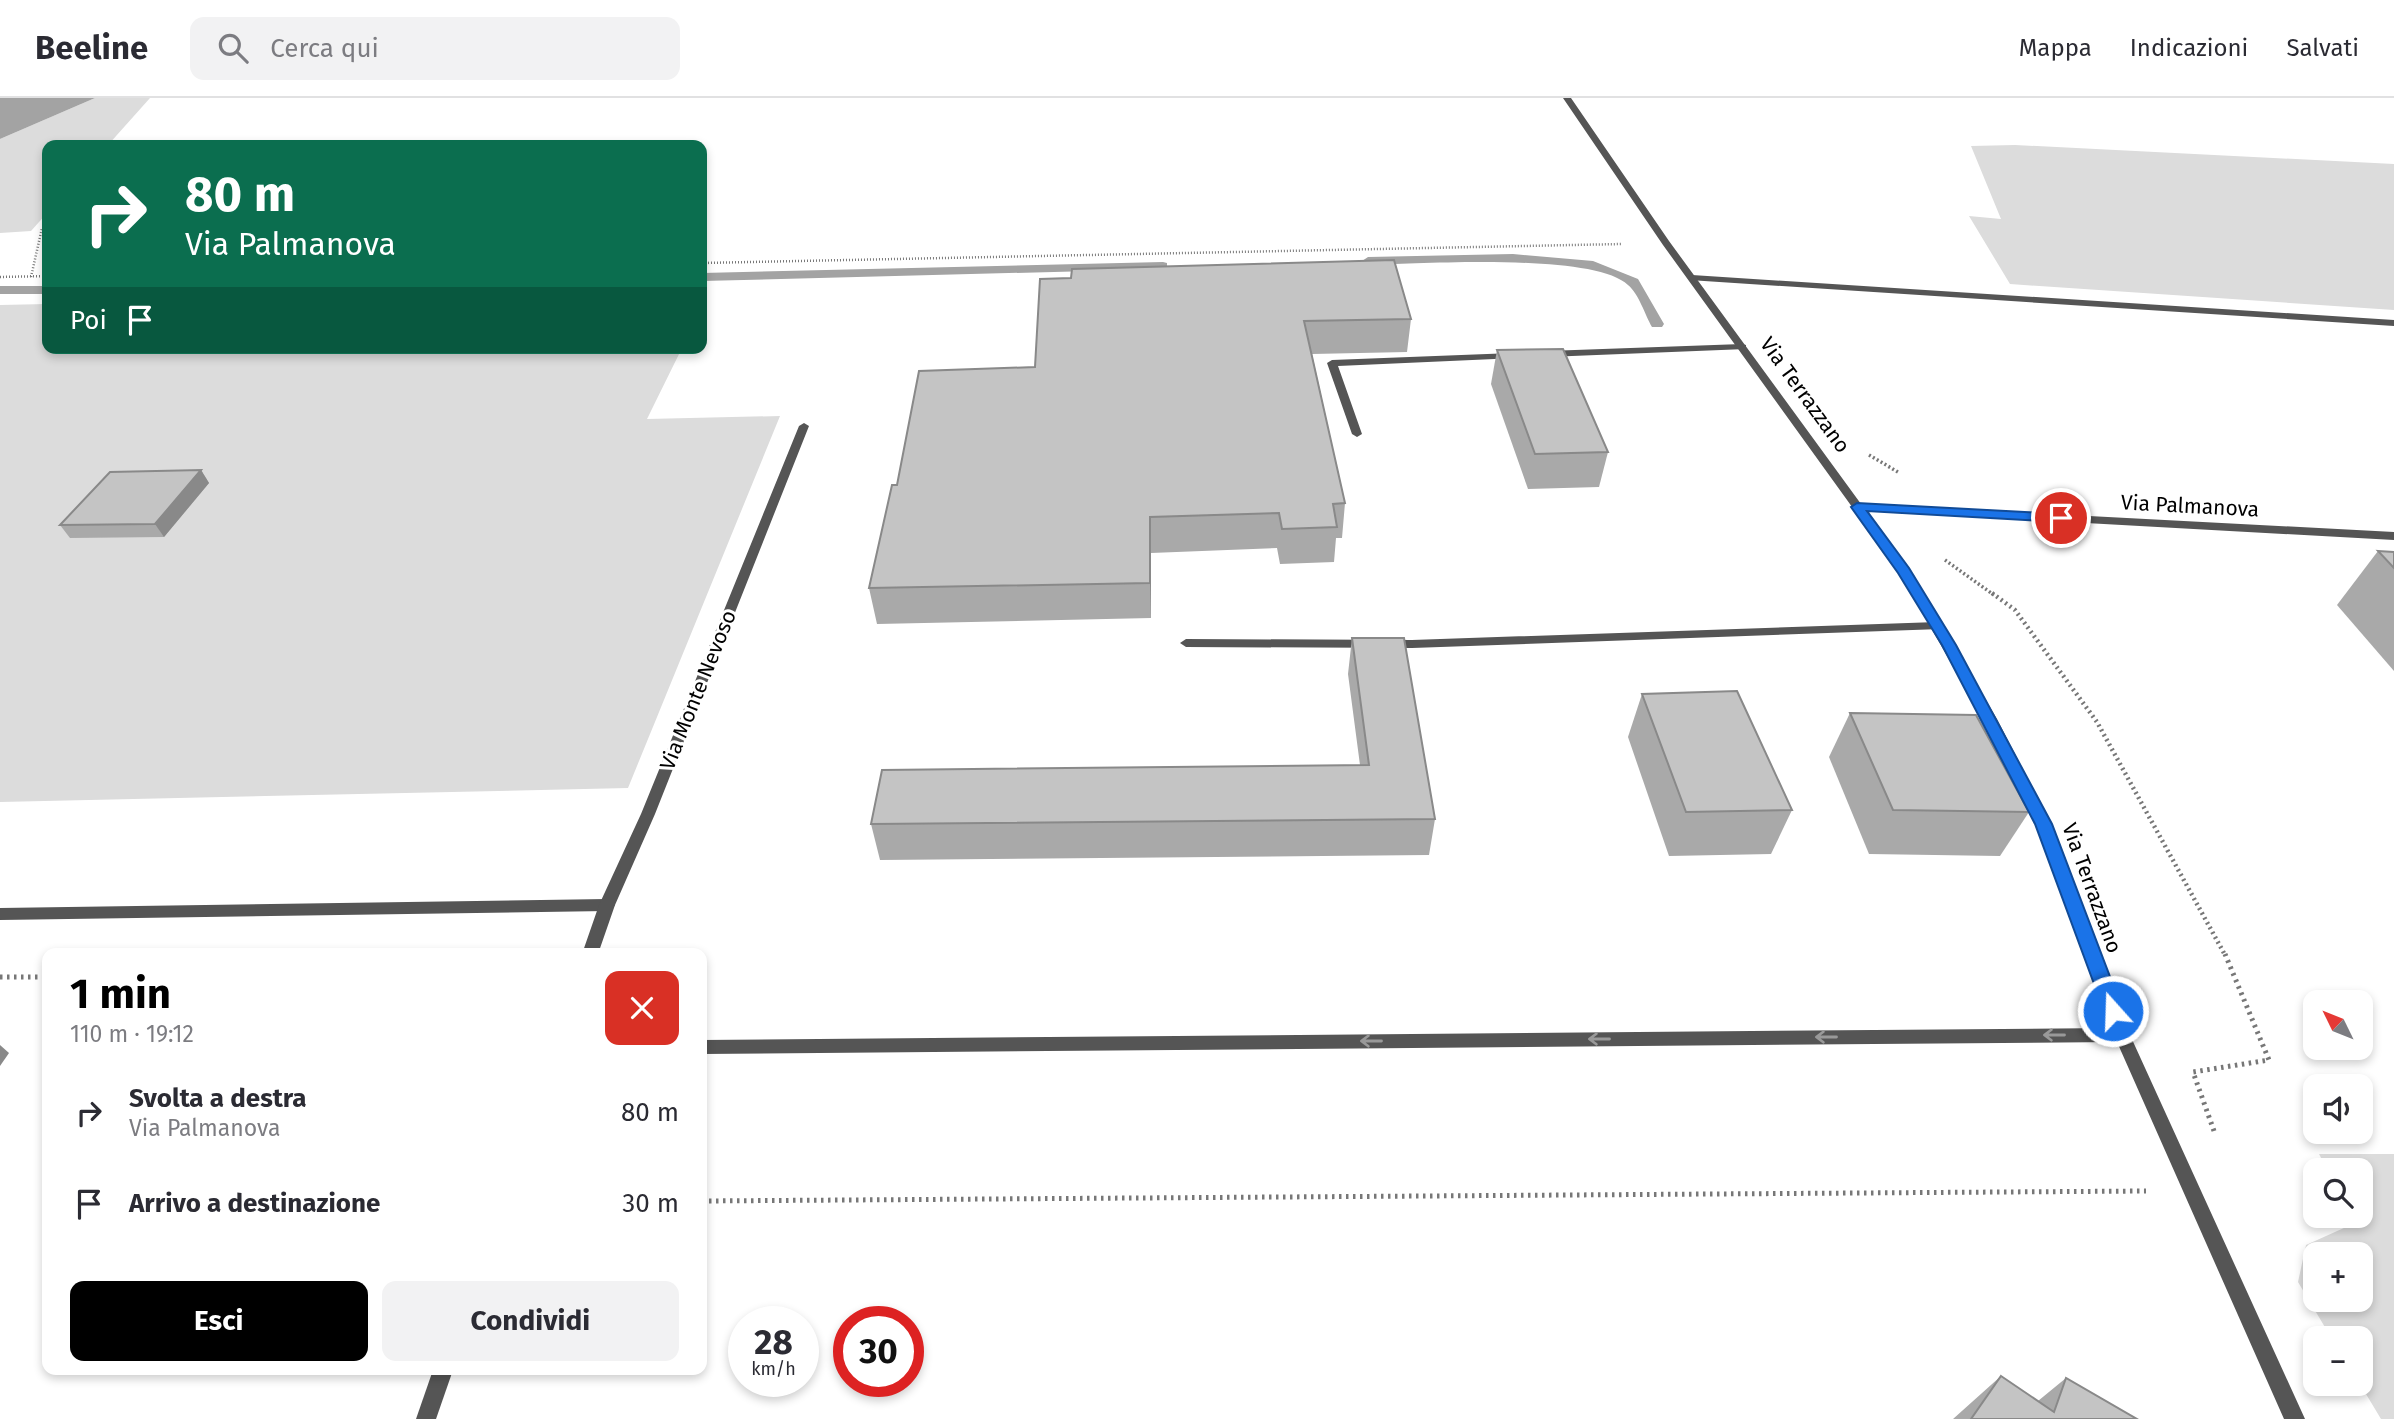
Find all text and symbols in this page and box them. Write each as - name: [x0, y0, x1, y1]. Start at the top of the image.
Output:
- search box: [190, 17, 680, 80]
- text: Beeline: [35, 28, 148, 68]
- icon: search: [214, 29, 252, 67]
- text: Cerca qui: [270, 33, 379, 64]
- text: Mappa: [2019, 34, 2092, 62]
- text: Indicazioni: [2130, 34, 2248, 62]
- text: Salvati: [2286, 34, 2359, 62]
- text: 80 m: [185, 165, 295, 224]
- icon: right: [70, 168, 161, 259]
- text: Via Palmanova: [185, 225, 396, 263]
- icon: arrive: [121, 301, 159, 339]
- text: Poi: [70, 305, 107, 336]
- street label: Via Terrazzano: [1754, 332, 1856, 458]
- pin: [2031, 488, 2091, 548]
- street label: Via Palmanova: [2120, 489, 2260, 523]
- icon: arrive: [2042, 499, 2080, 537]
- street label: Via Monte Nevoso: [654, 606, 742, 774]
- street label: Via Terrazzano: [2056, 819, 2128, 957]
- text: 1 min: [70, 969, 171, 1019]
- button: close: [605, 971, 679, 1045]
- position arrow: [2076, 974, 2150, 1048]
- north arrow: [2303, 990, 2373, 1060]
- map controls: [2303, 990, 2373, 1396]
- text: 110 m · 19:12: [70, 1020, 194, 1048]
- one-way arrow: [2042, 1029, 2065, 1042]
- one-way arrow: [1815, 1030, 1838, 1044]
- one-way arrow: [1587, 1032, 1610, 1046]
- one-way arrow: [1360, 1034, 1383, 1048]
- button: sound: [2303, 1074, 2373, 1144]
- text: Svolta a destra: [129, 1083, 307, 1114]
- icon: right: [70, 1094, 108, 1132]
- text: 80 m: [621, 1097, 679, 1128]
- text: Via Palmanova: [129, 1114, 281, 1142]
- button: search: [2303, 1158, 2373, 1228]
- icon: arrive: [70, 1185, 108, 1223]
- text: Arrivo a destinazione: [129, 1188, 380, 1219]
- text: 30 m: [622, 1188, 679, 1219]
- button: +: [2303, 1242, 2373, 1312]
- button: Esci: [70, 1281, 368, 1361]
- button: Condividi: [382, 1281, 679, 1361]
- speed limit sign: 30: [833, 1306, 924, 1397]
- text: 28: [754, 1321, 793, 1363]
- button: −: [2303, 1326, 2373, 1396]
- text: km/h: [751, 1358, 796, 1380]

